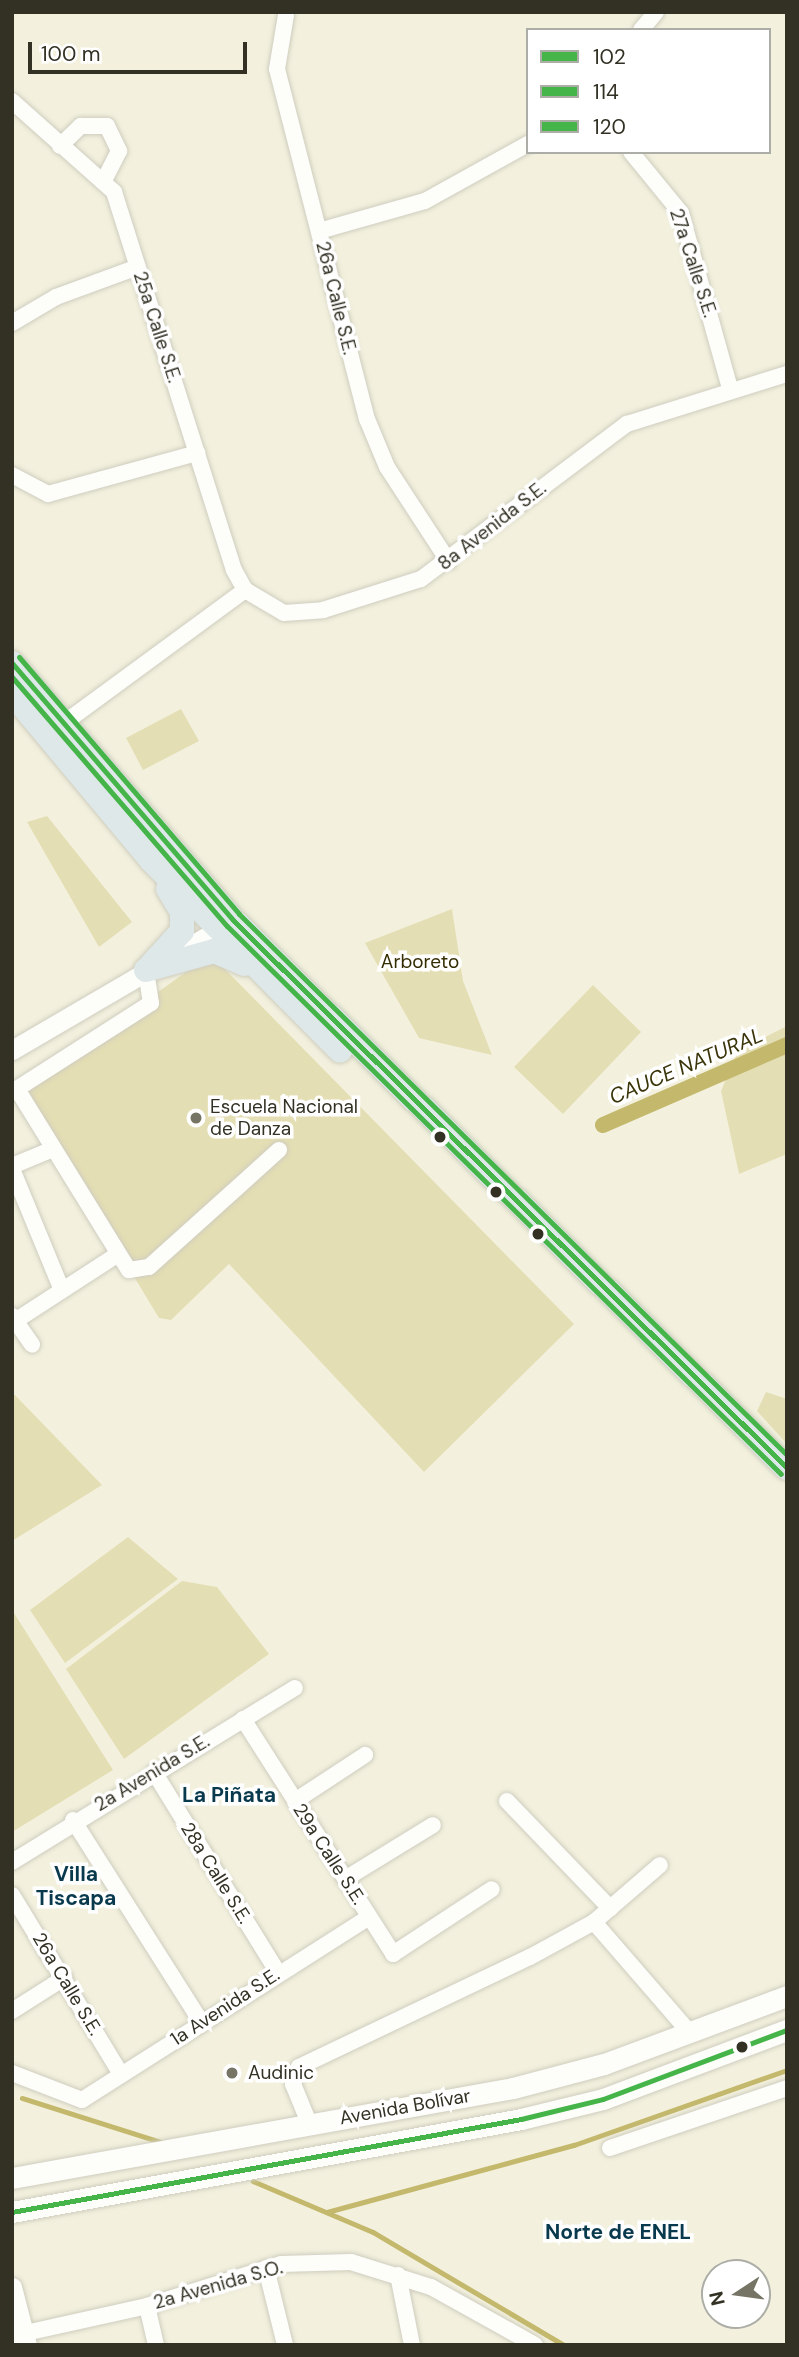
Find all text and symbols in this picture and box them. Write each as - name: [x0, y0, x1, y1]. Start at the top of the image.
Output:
- scale bar: [32, 28, 250, 72]
- legend: [526, 28, 771, 154]
- text: 100 m: [41, 40, 101, 68]
- text: 102: [593, 43, 626, 71]
- text: 114: [593, 78, 619, 106]
- text: 120: [593, 113, 626, 141]
- street label: 27a Calle S.E.: [665, 206, 721, 320]
- street label: 26a Calle S.E.: [311, 239, 361, 357]
- street label: 25a Calle S.E.: [128, 269, 186, 385]
- street label: 8a Avenida S.E.: [433, 477, 551, 575]
- park label: Arboreto: [381, 951, 459, 973]
- water label: CAUCE NATURAL: [605, 1022, 767, 1110]
- place label: Escuela Nacional de Danza: [210, 1096, 358, 1140]
- marker: Escuela Nacional de Danza: [188, 1110, 204, 1126]
- unlabelled marker: [433, 1130, 447, 1144]
- unlabelled marker: [489, 1185, 503, 1199]
- unlabelled marker: [531, 1227, 545, 1241]
- street label: 2a Avenida S.E.: [90, 1730, 214, 1816]
- district label: La Piñata: [182, 1782, 276, 1808]
- street label: 29a Calle S.E.: [288, 1799, 370, 1909]
- street label: 28a Calle S.E.: [176, 1818, 256, 1928]
- district label: Villa Tiscapa: [36, 1861, 116, 1911]
- street label: 26a Calle S.E.: [27, 1928, 107, 2040]
- street label: 1a Avenida S.E.: [166, 1963, 284, 2051]
- unlabelled marker: [735, 2040, 749, 2054]
- place label: Audinic: [248, 2062, 314, 2084]
- marker: Audinic: [222, 2063, 242, 2083]
- street label: Avenida Bolívar: [338, 2084, 472, 2130]
- district label: Norte de ENEL: [545, 2219, 691, 2245]
- street label: 2a Avenida S.O.: [151, 2256, 285, 2314]
- north arrow: [701, 2259, 771, 2329]
- text: N: [703, 2289, 731, 2308]

